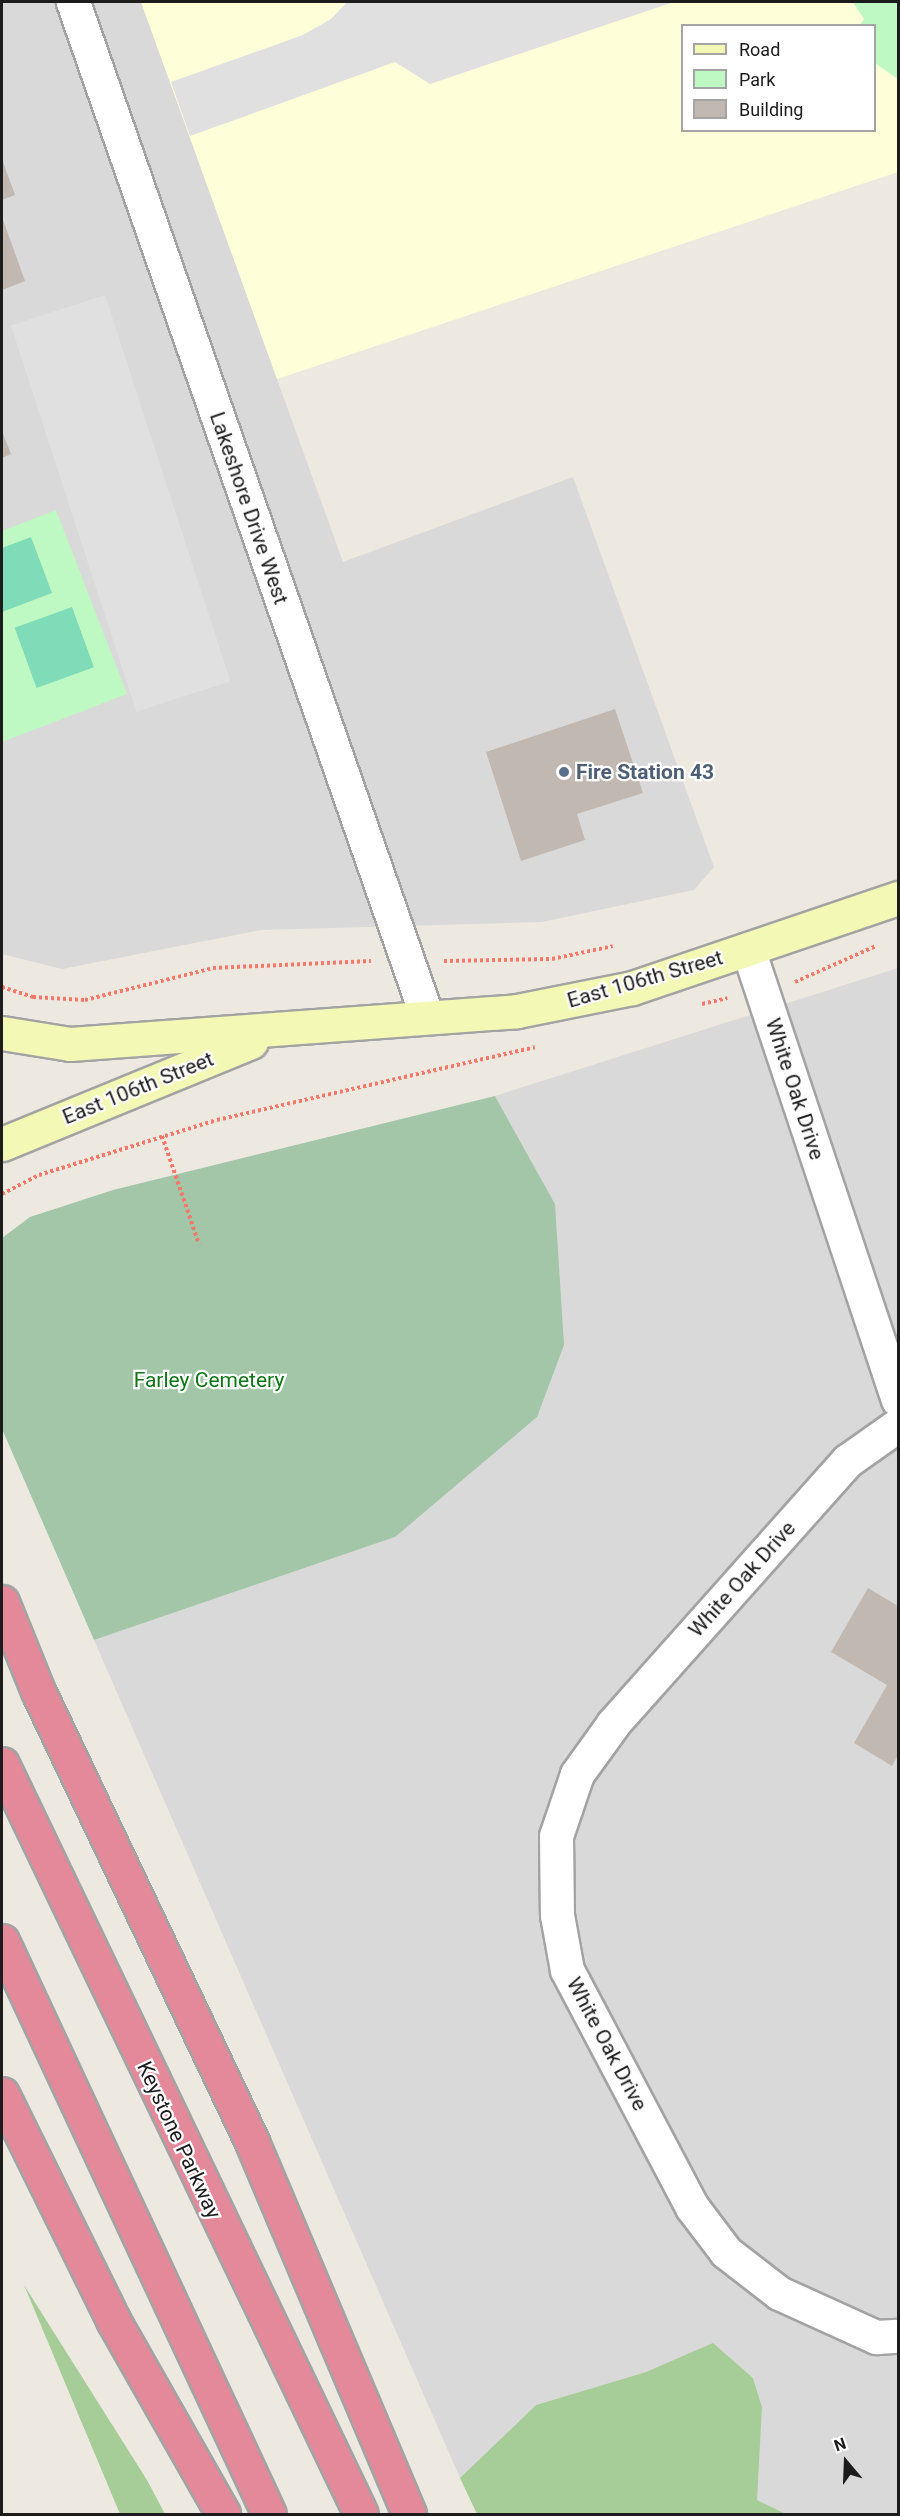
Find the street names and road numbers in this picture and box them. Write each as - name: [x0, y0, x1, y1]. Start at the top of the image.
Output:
- street label: Lakeshore Drive West: [204, 409, 294, 607]
- street label: East 106th Street: [564, 945, 726, 1013]
- street label: White Oak Drive: [760, 1015, 830, 1163]
- street label: East 106th Street: [59, 1046, 217, 1130]
- street label: White Oak Drive: [683, 1516, 801, 1642]
- street label: White Oak Drive: [561, 1973, 653, 2115]
- street label: Keystone Parkway: [132, 2057, 226, 2223]

